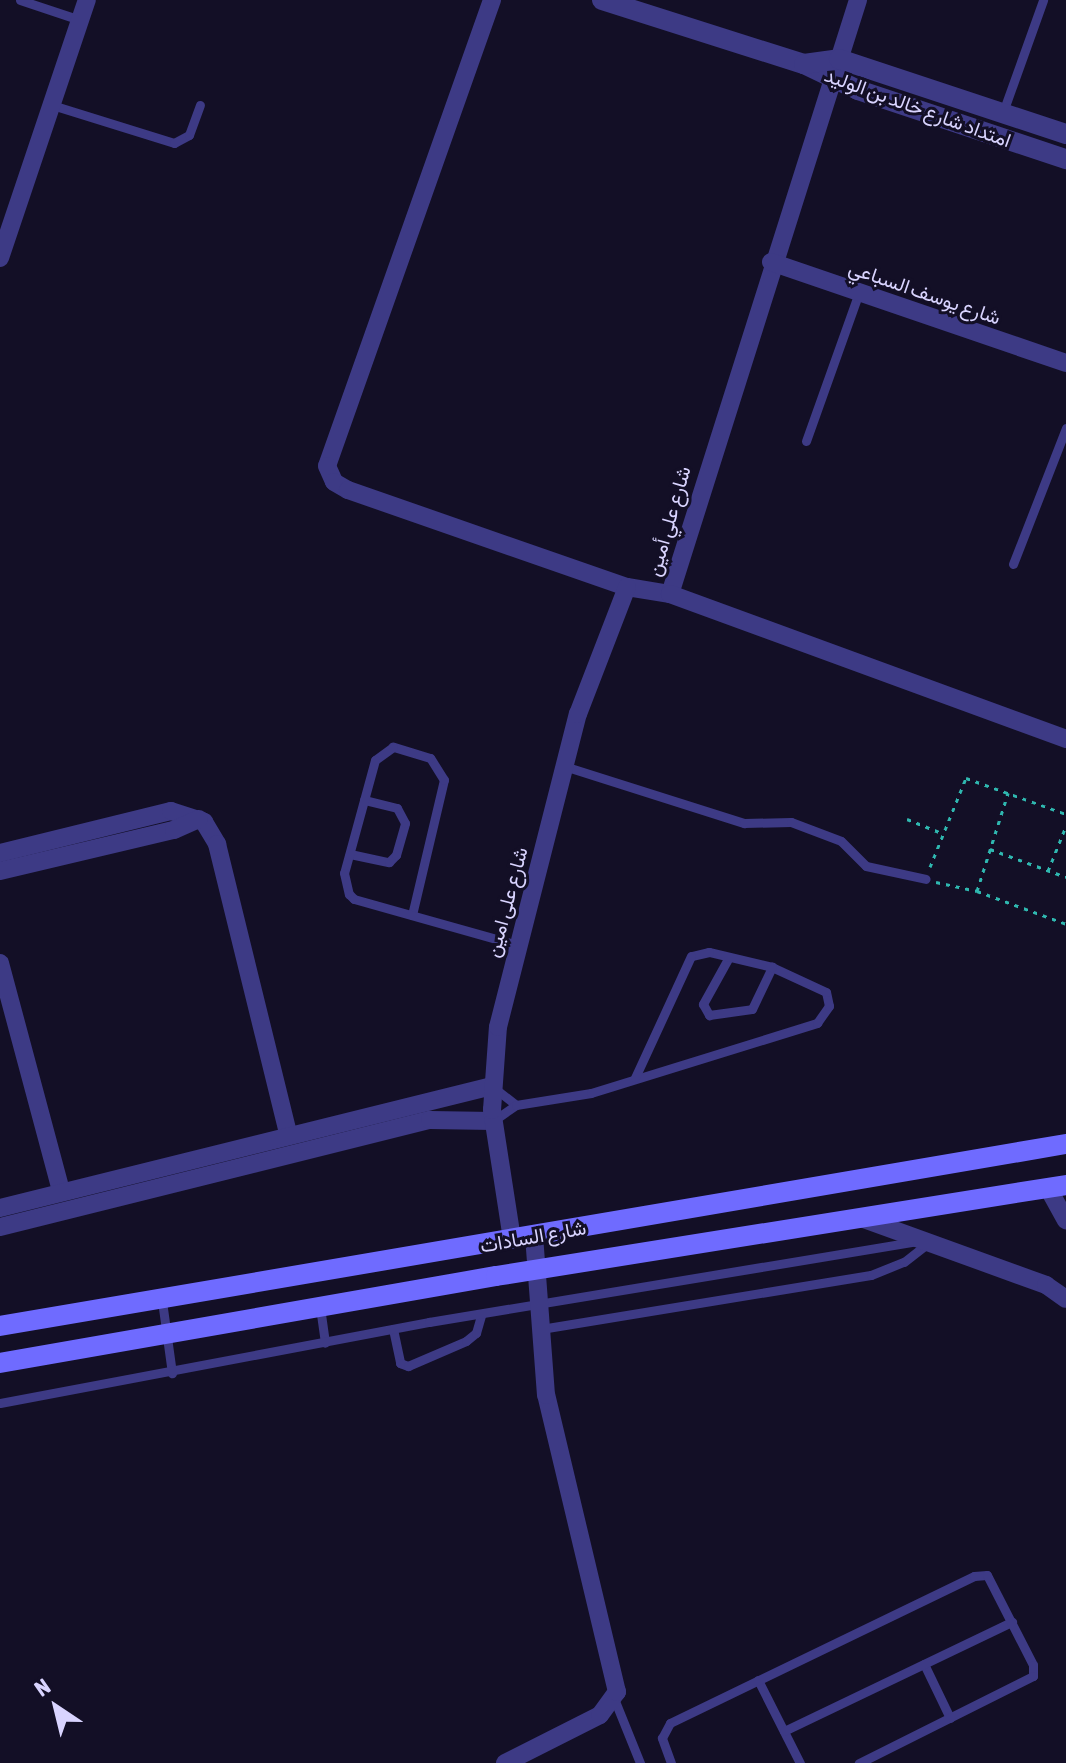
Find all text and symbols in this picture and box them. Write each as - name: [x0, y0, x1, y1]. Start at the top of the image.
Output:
- street label: امتداد شارع خالد بن الوليد: [821, 62, 1015, 152]
- street label: شارع يوسف السباعي: [846, 255, 1004, 329]
- street label: شارع علي أمين: [641, 463, 695, 579]
- street label: شارع على امين: [480, 844, 532, 960]
- street label: شارع السادات: [478, 1215, 588, 1257]
- north arrow: [16, 1667, 96, 1747]
- text: N: [29, 1673, 55, 1702]

